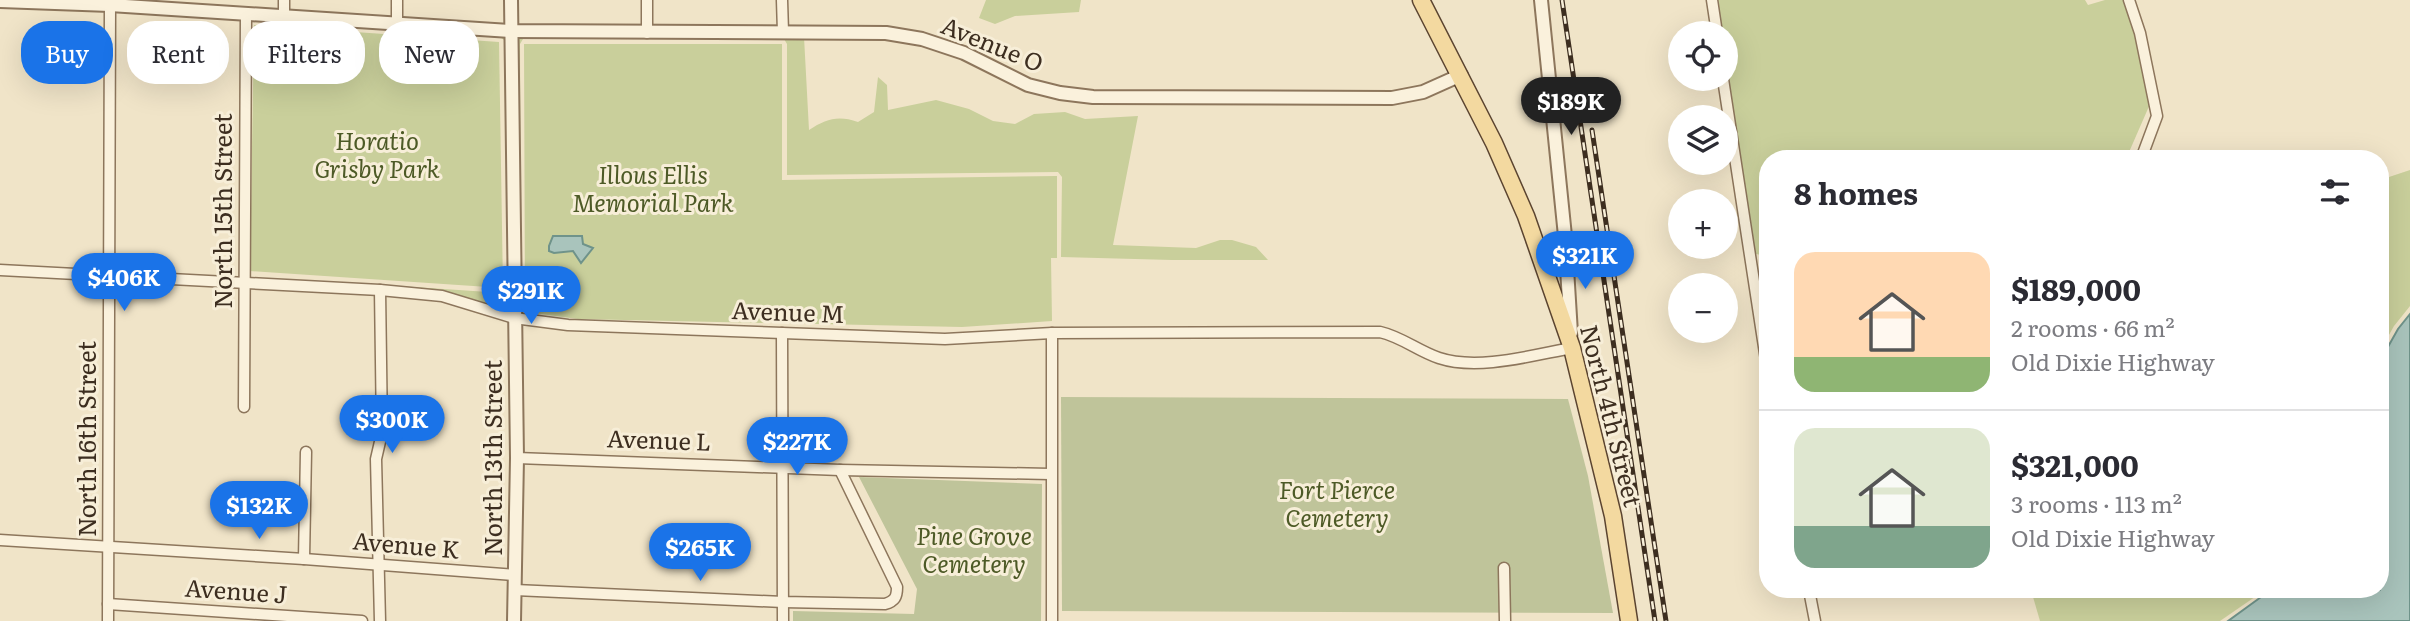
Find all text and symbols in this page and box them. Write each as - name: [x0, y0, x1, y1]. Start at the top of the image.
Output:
- street label: Avenue O: [937, 6, 1049, 79]
- chip: Buy: [21, 21, 113, 84]
- chip: Rent: [127, 21, 229, 84]
- chip: Filters: [243, 21, 365, 84]
- chip: New: [379, 21, 479, 84]
- map controls: [1668, 21, 1738, 343]
- button: locate: [1668, 21, 1738, 91]
- pin: $189K: [1522, 78, 1620, 137]
- text: $189K: [1537, 83, 1605, 117]
- button: layers: [1668, 105, 1738, 175]
- street label: North 15th Street: [204, 113, 239, 309]
- park label: Horatio Grisby Park: [314, 122, 441, 185]
- park label: Illous Ellis Memorial Park: [572, 156, 735, 219]
- text: 8 homes: [1794, 170, 1918, 214]
- icon: filters: [2316, 173, 2354, 211]
- button: +: [1668, 189, 1738, 259]
- pin: $321K: [1536, 232, 1634, 291]
- text: $321K: [1552, 237, 1618, 271]
- pin: $406K: [75, 254, 173, 313]
- text: $406K: [87, 259, 161, 293]
- pin: $291K: [482, 266, 580, 326]
- text: $189,000: [2011, 266, 2141, 310]
- text: $291K: [498, 272, 564, 306]
- button: −: [1668, 273, 1738, 343]
- icon: home: [1850, 280, 1934, 364]
- street label: Avenue M: [731, 291, 845, 330]
- text: 2 rooms · 66 m²: [2011, 310, 2175, 344]
- street label: North 4th Street: [1573, 321, 1652, 510]
- street label: North 16th Street: [68, 341, 103, 537]
- text: Old Dixie Highway: [2011, 344, 2215, 378]
- street label: North 13th Street: [474, 360, 509, 556]
- pin: $300K: [343, 396, 441, 455]
- text: $300K: [356, 401, 428, 435]
- pin: $227K: [748, 418, 846, 477]
- street label: Avenue L: [606, 419, 712, 458]
- text: $227K: [763, 423, 831, 457]
- text: $321,000: [2011, 442, 2139, 486]
- icon: home: [1850, 456, 1934, 540]
- park label: Fort Pierce Cemetery: [1279, 471, 1395, 534]
- pin: $132K: [210, 482, 308, 541]
- text: 3 rooms · 113 m²: [2011, 486, 2182, 520]
- text: $132K: [226, 487, 292, 521]
- park label: Pine Grove Cemetery: [916, 517, 1032, 580]
- text: Old Dixie Highway: [2011, 520, 2215, 554]
- street label: Avenue K: [351, 521, 461, 566]
- pin: $265K: [651, 524, 749, 583]
- text: $265K: [665, 529, 735, 563]
- street label: Avenue J: [184, 568, 288, 611]

